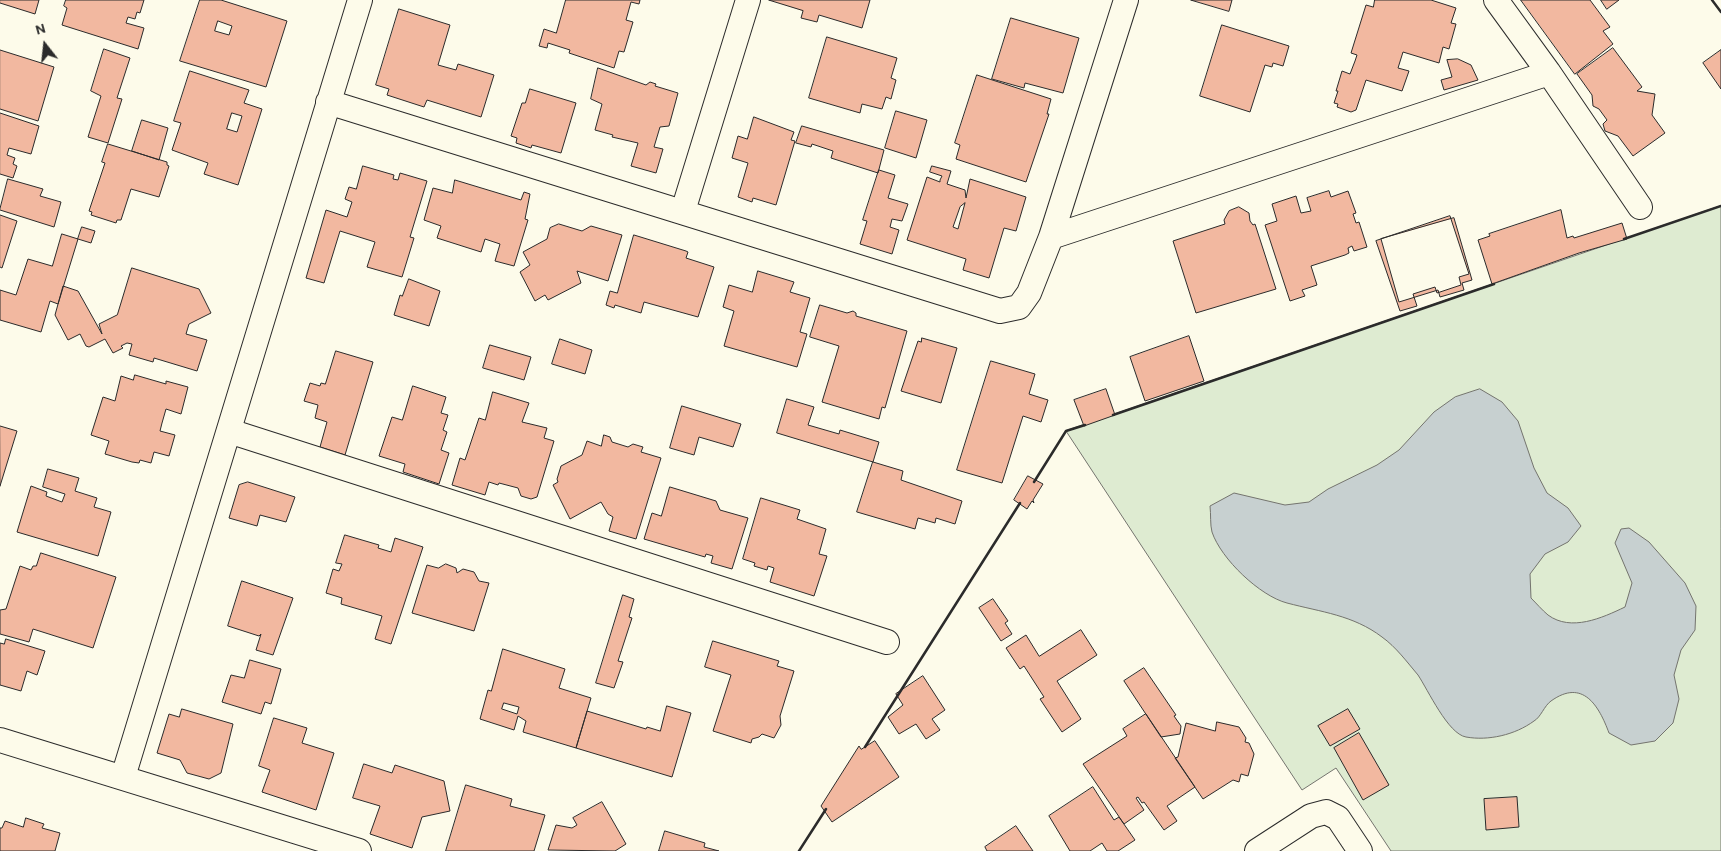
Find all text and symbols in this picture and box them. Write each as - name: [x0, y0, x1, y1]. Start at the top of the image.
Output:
- north arrow: [20, 20, 70, 70]
- text: N: [34, 21, 48, 40]

